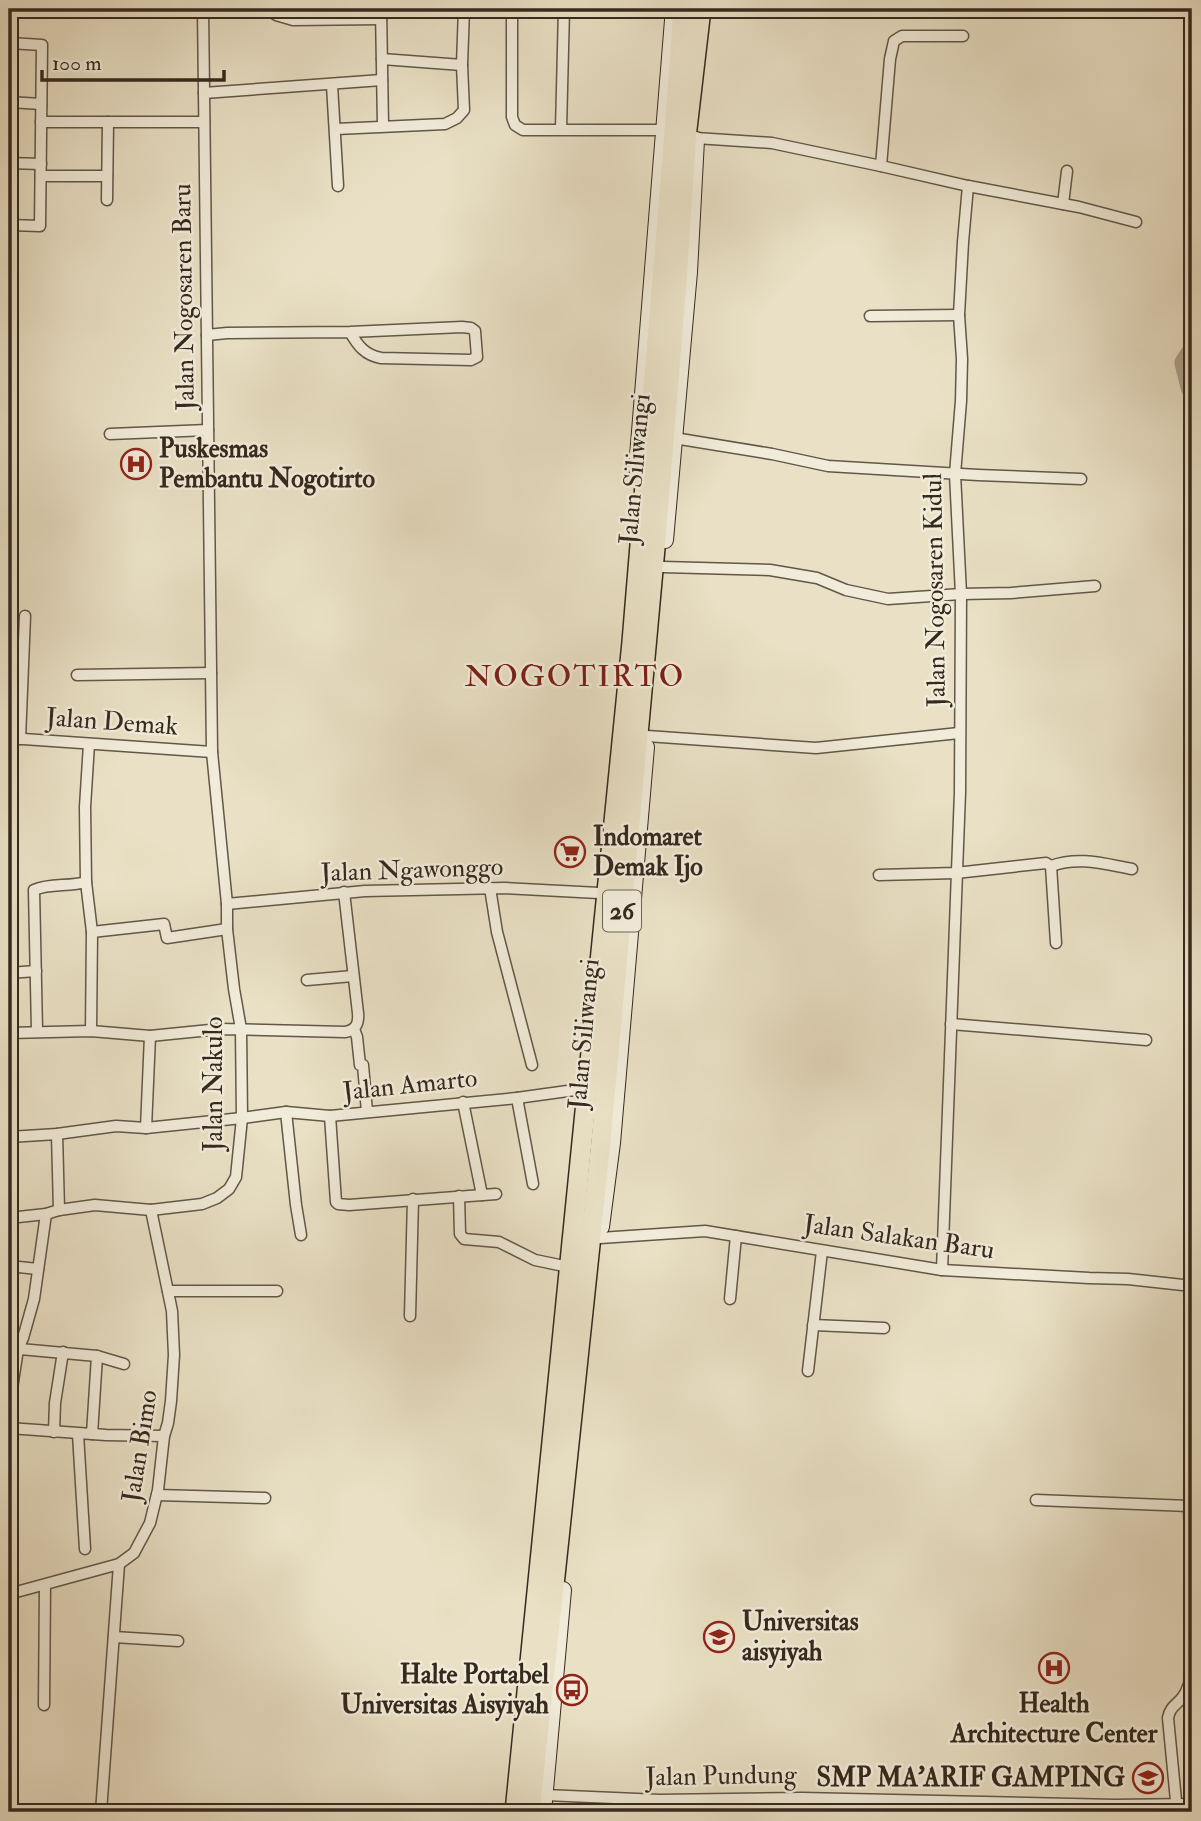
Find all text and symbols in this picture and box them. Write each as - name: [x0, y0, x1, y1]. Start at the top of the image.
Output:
- scale bar: [42, 38, 224, 82]
- text: 100 m: [52, 50, 102, 77]
- street label: Jalan Nogosaren Baru: [166, 183, 202, 412]
- street label: Jalan Siliwangi: [612, 392, 658, 547]
- place label: Puskesmas Pembantu Nogotirto: [159, 433, 375, 496]
- hospital icon: Puskesmas Pembantu Nogotirto: [119, 447, 153, 481]
- street label: Jalan Nogosaren Kidul: [917, 472, 953, 708]
- district label: NOGOTIRTO: [465, 658, 685, 695]
- street label: Jalan Demak: [44, 701, 180, 743]
- place label: Indomaret Demak Ijo: [593, 821, 703, 883]
- supermarket icon: Indomaret Demak Ijo: [553, 835, 587, 869]
- street label: Jalan Ngawonggo: [319, 851, 504, 889]
- road number: 26: [603, 890, 641, 931]
- street label: Jalan Siliwangi: [561, 957, 607, 1112]
- street label: Jalan Nakulo: [198, 1017, 230, 1153]
- street label: Jalan Amarto: [340, 1062, 479, 1108]
- street label: Jalan Salakan Baru: [801, 1208, 996, 1266]
- street label: Jalan Bimo: [115, 1388, 165, 1505]
- place label: Universitas aisyiyah: [742, 1606, 859, 1669]
- school or university icon: Universitas aisyiyah: [702, 1620, 736, 1654]
- hospital icon: Health Architecture Center: [1037, 1651, 1071, 1685]
- place label: Halte Portabel Universitas Aisyiyah: [341, 1659, 549, 1722]
- bus stop icon: Halte Portabel Universitas Aisyiyah: [555, 1673, 589, 1707]
- place label: Health Architecture Center: [950, 1688, 1158, 1750]
- street label: Jalan Pundung: [644, 1759, 798, 1793]
- school or university icon: SMP MA'ARIF GAMPING: [1131, 1761, 1165, 1795]
- place label: SMP MA'ARIF GAMPING: [816, 1762, 1125, 1794]

